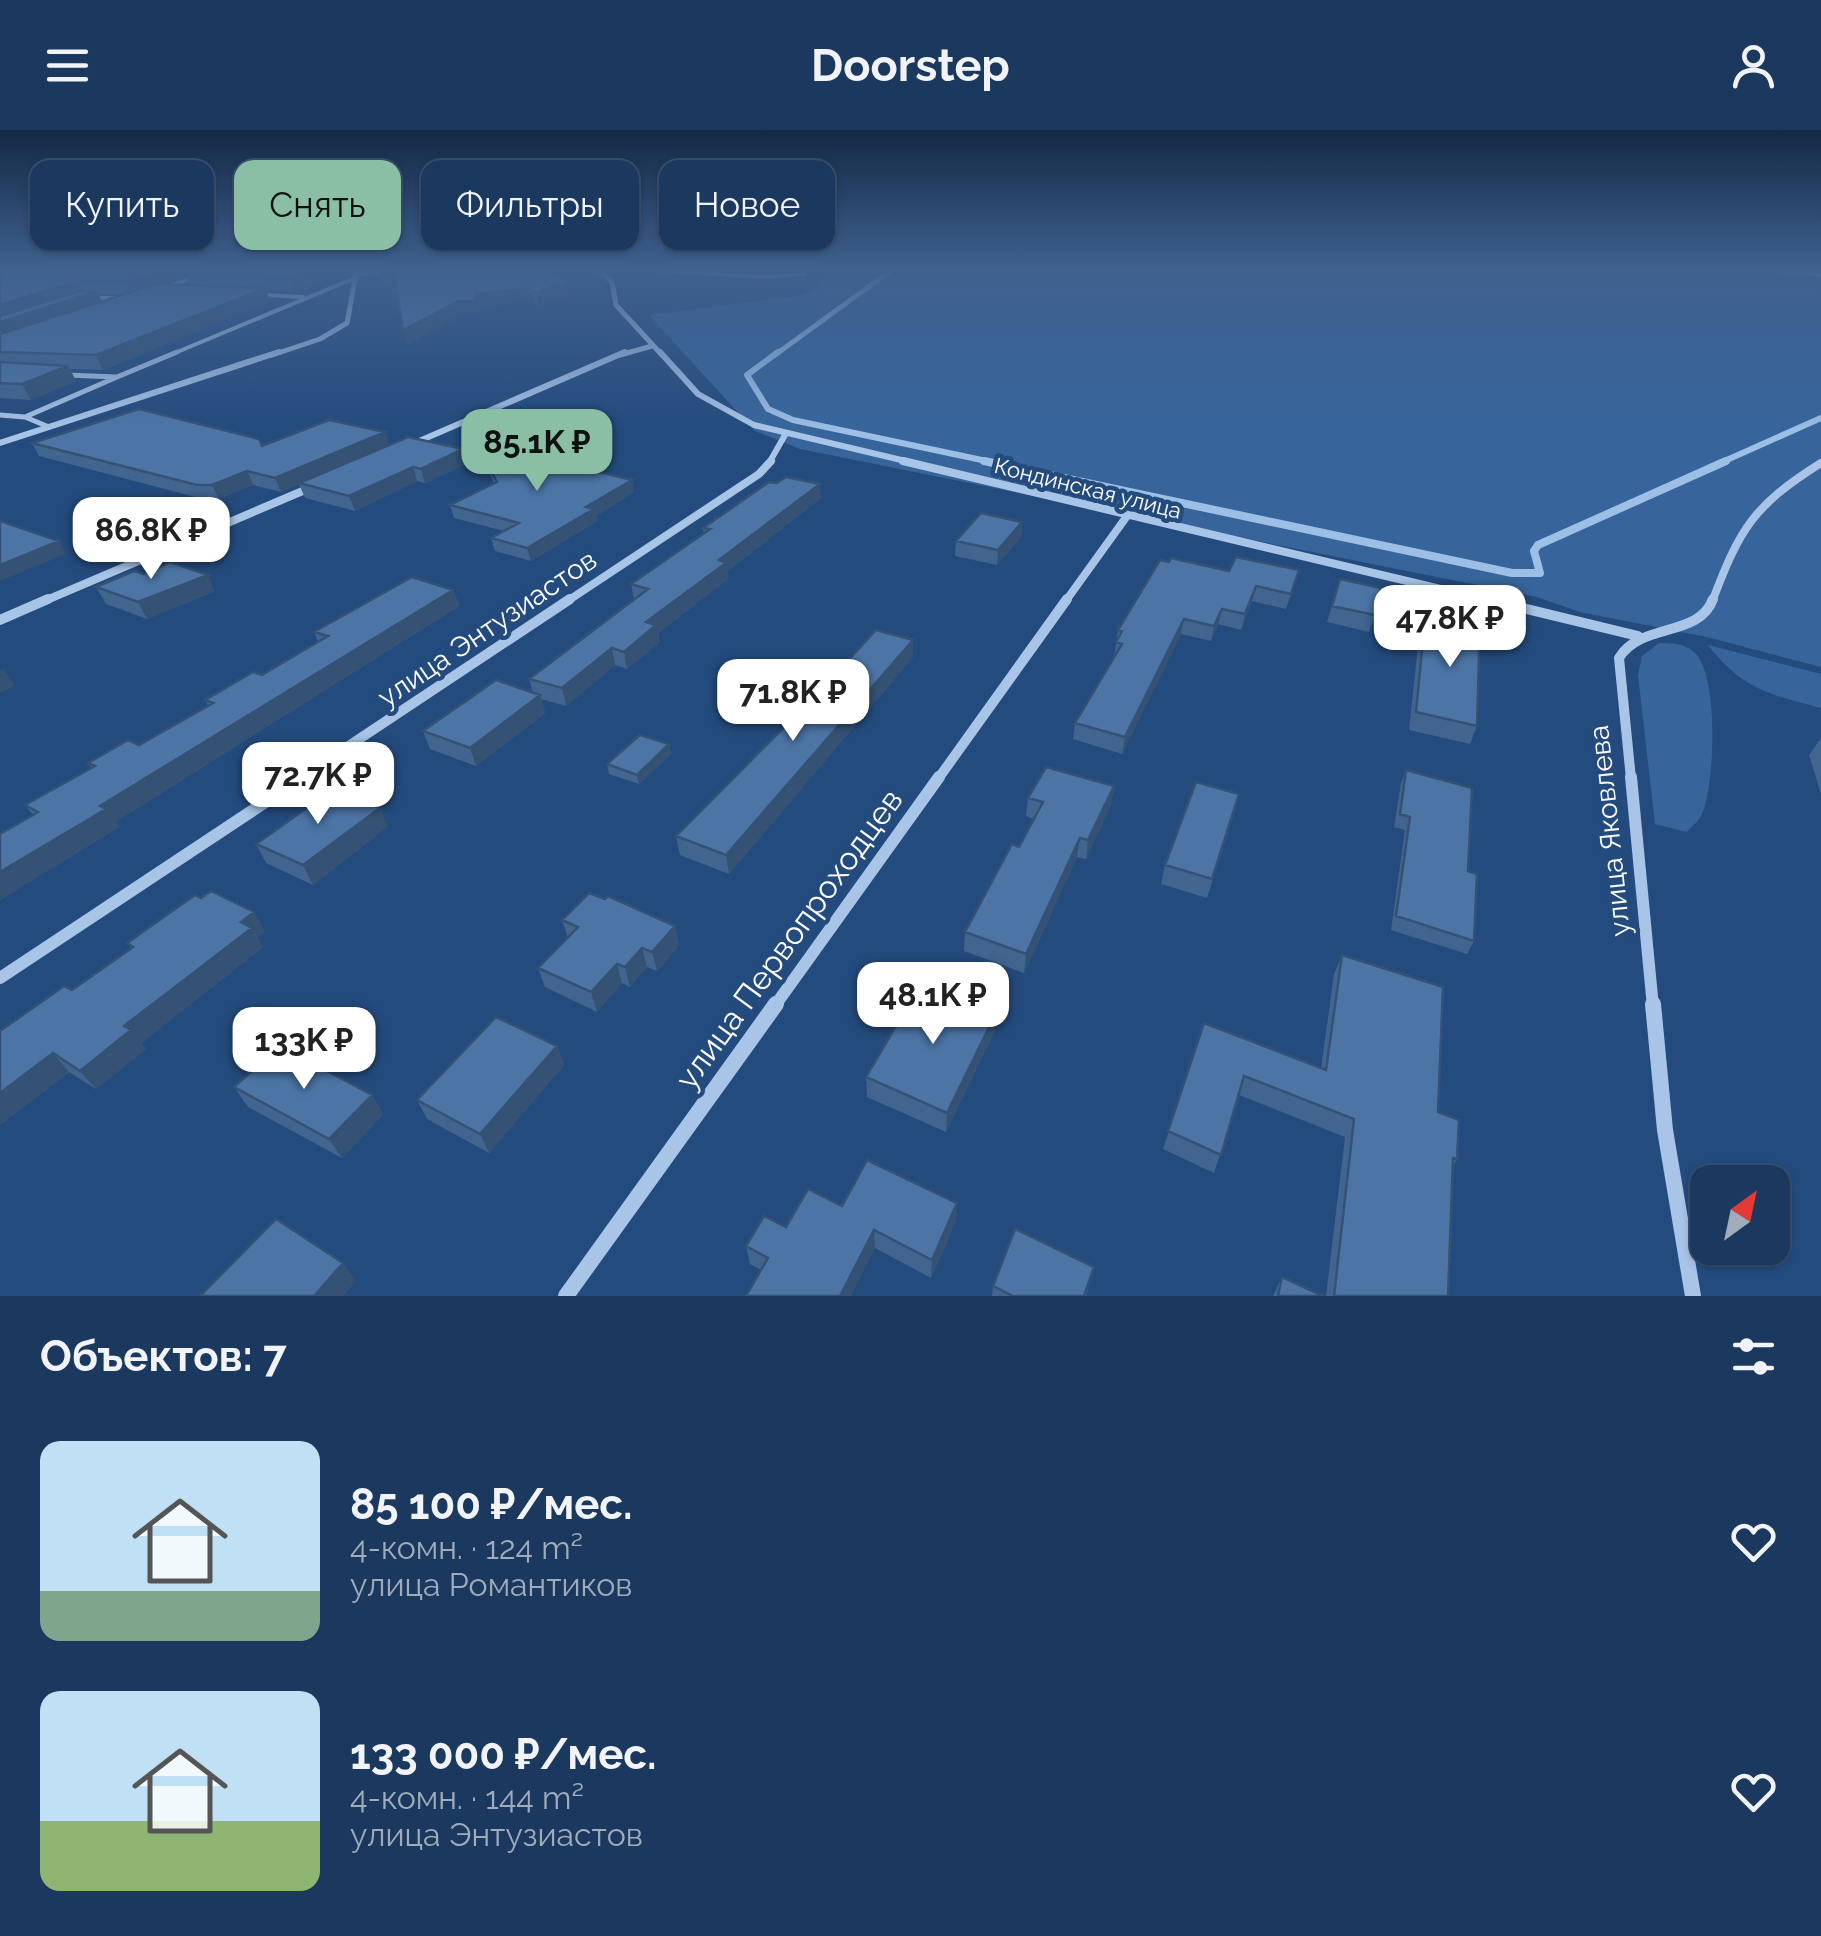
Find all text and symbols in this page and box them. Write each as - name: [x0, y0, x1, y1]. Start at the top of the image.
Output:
- icon: menu: [40, 38, 95, 93]
- icon: person: [1726, 38, 1781, 93]
- text: Doorstep: [811, 39, 1010, 92]
- chip: Купить: [30, 160, 214, 250]
- chip: Снять: [234, 160, 401, 250]
- chip: Фильтры: [421, 160, 639, 250]
- chip: Новое: [659, 160, 835, 250]
- pin: 85.1K ₽: [445, 409, 629, 494]
- text: 85.1K ₽: [483, 423, 591, 460]
- street label: Кондинская улица: [992, 452, 1184, 524]
- pin: 86.8K ₽: [59, 497, 243, 582]
- text: 86.8K ₽: [95, 511, 207, 548]
- street label: улица Энтузиастов: [372, 543, 603, 714]
- pin: 47.8K ₽: [1358, 585, 1542, 670]
- text: 47.8K ₽: [1396, 599, 1504, 636]
- pin: 71.8K ₽: [701, 659, 885, 744]
- text: 71.8K ₽: [739, 673, 847, 710]
- street label: улица Яковлева: [1582, 724, 1637, 938]
- pin: 72.7K ₽: [226, 742, 410, 827]
- text: 72.7K ₽: [264, 756, 372, 793]
- street label: улица Первопроходцев: [667, 782, 910, 1096]
- pin: 48.1K ₽: [841, 962, 1025, 1047]
- text: 48.1K ₽: [879, 976, 987, 1013]
- pin: 133K ₽: [223, 1007, 385, 1092]
- text: 133K ₽: [255, 1021, 353, 1058]
- north arrow: [1690, 1165, 1790, 1265]
- map controls: [1690, 1165, 1790, 1265]
- icon: filters: [1726, 1329, 1781, 1384]
- text: Объектов: 7: [40, 1332, 287, 1381]
- text: 85 100 ₽/мес.: [350, 1480, 632, 1529]
- icon: home: [120, 1481, 240, 1601]
- icon: heart: [1726, 1514, 1781, 1569]
- text: 4-комн. · 124 m²: [350, 1529, 583, 1566]
- text: улица Романтиков: [350, 1566, 632, 1603]
- text: 133 000 ₽/мес.: [350, 1730, 656, 1779]
- icon: home: [120, 1731, 240, 1851]
- icon: heart: [1726, 1764, 1781, 1819]
- text: 4-комн. · 144 m²: [350, 1779, 584, 1816]
- text: улица Энтузиастов: [350, 1816, 643, 1853]

